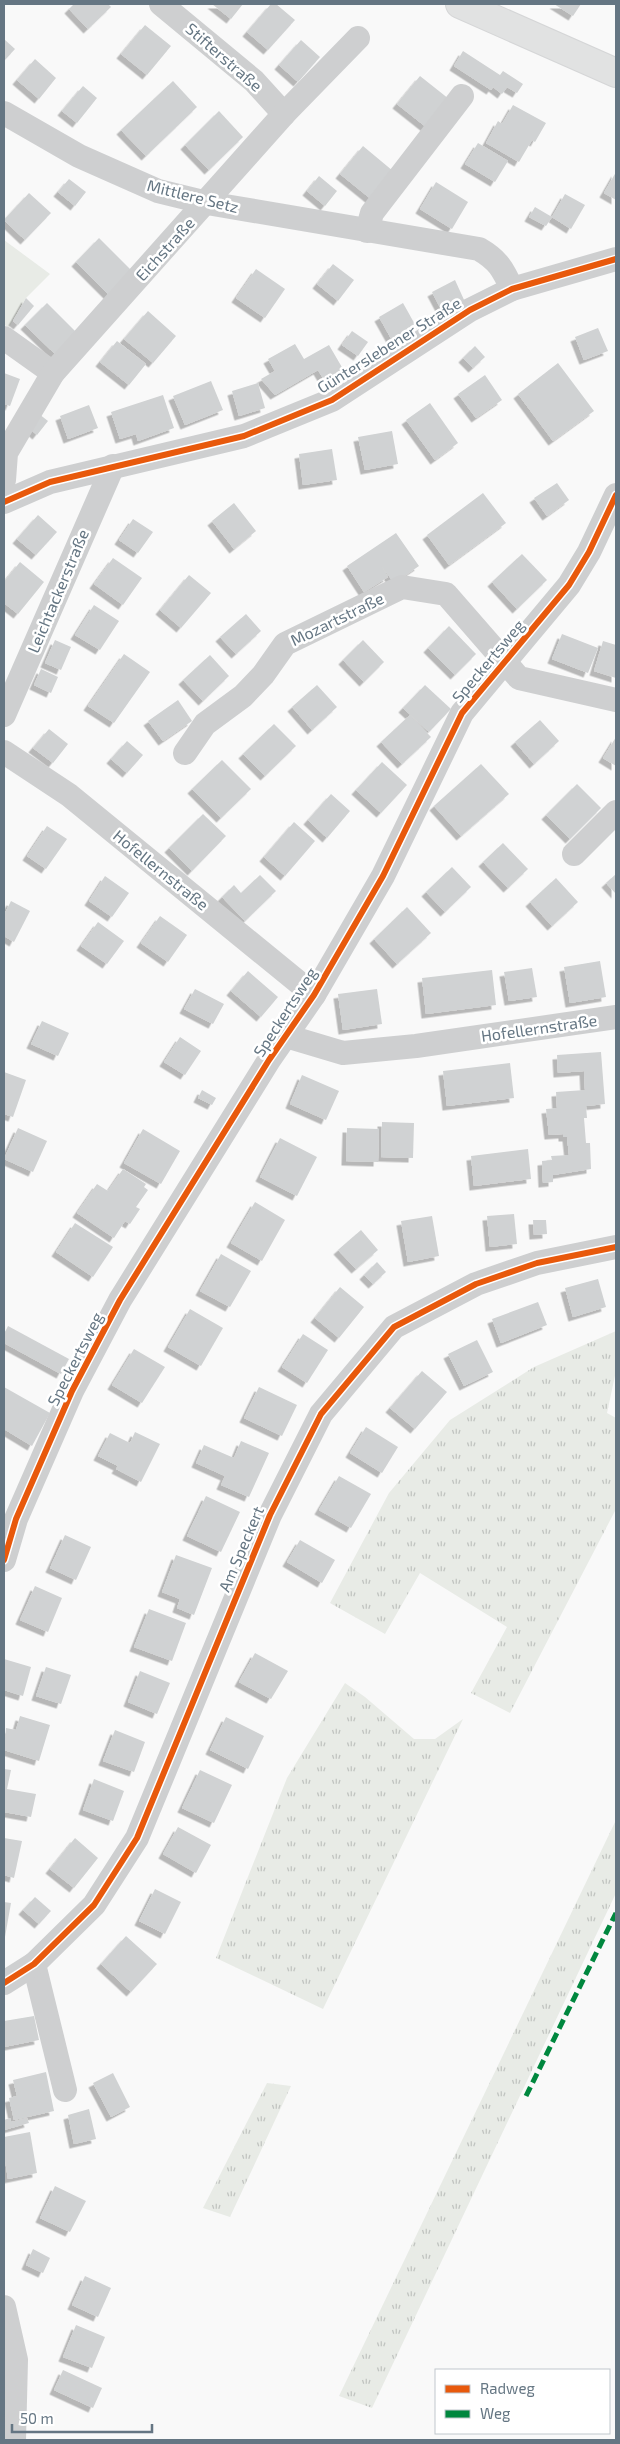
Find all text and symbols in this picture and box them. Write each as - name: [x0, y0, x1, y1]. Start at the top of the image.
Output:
- street label: Stifterstraße: [182, 18, 266, 95]
- street label: Mittlere Setz: [145, 175, 241, 216]
- street label: Eichstraße: [131, 213, 198, 284]
- street label: Günterslebener Straße: [313, 293, 464, 397]
- street label: Leichtackerstraße: [23, 526, 92, 655]
- street label: Mozartstraße: [287, 588, 387, 649]
- street label: Speckertsweg: [447, 615, 528, 706]
- street label: Hofellernstraße: [110, 825, 213, 914]
- street label: Speckertsweg: [249, 964, 320, 1060]
- street label: Hofellernstraße: [480, 1010, 598, 1045]
- street label: Speckertsweg: [43, 1309, 106, 1409]
- street label: Am Speckert: [214, 1503, 267, 1595]
- legend: [435, 2369, 610, 2434]
- text: Radweg: [480, 2379, 535, 2397]
- scale bar: [12, 2402, 152, 2434]
- text: Weg: [480, 2404, 511, 2422]
- text: 50 m: [20, 2409, 54, 2427]

